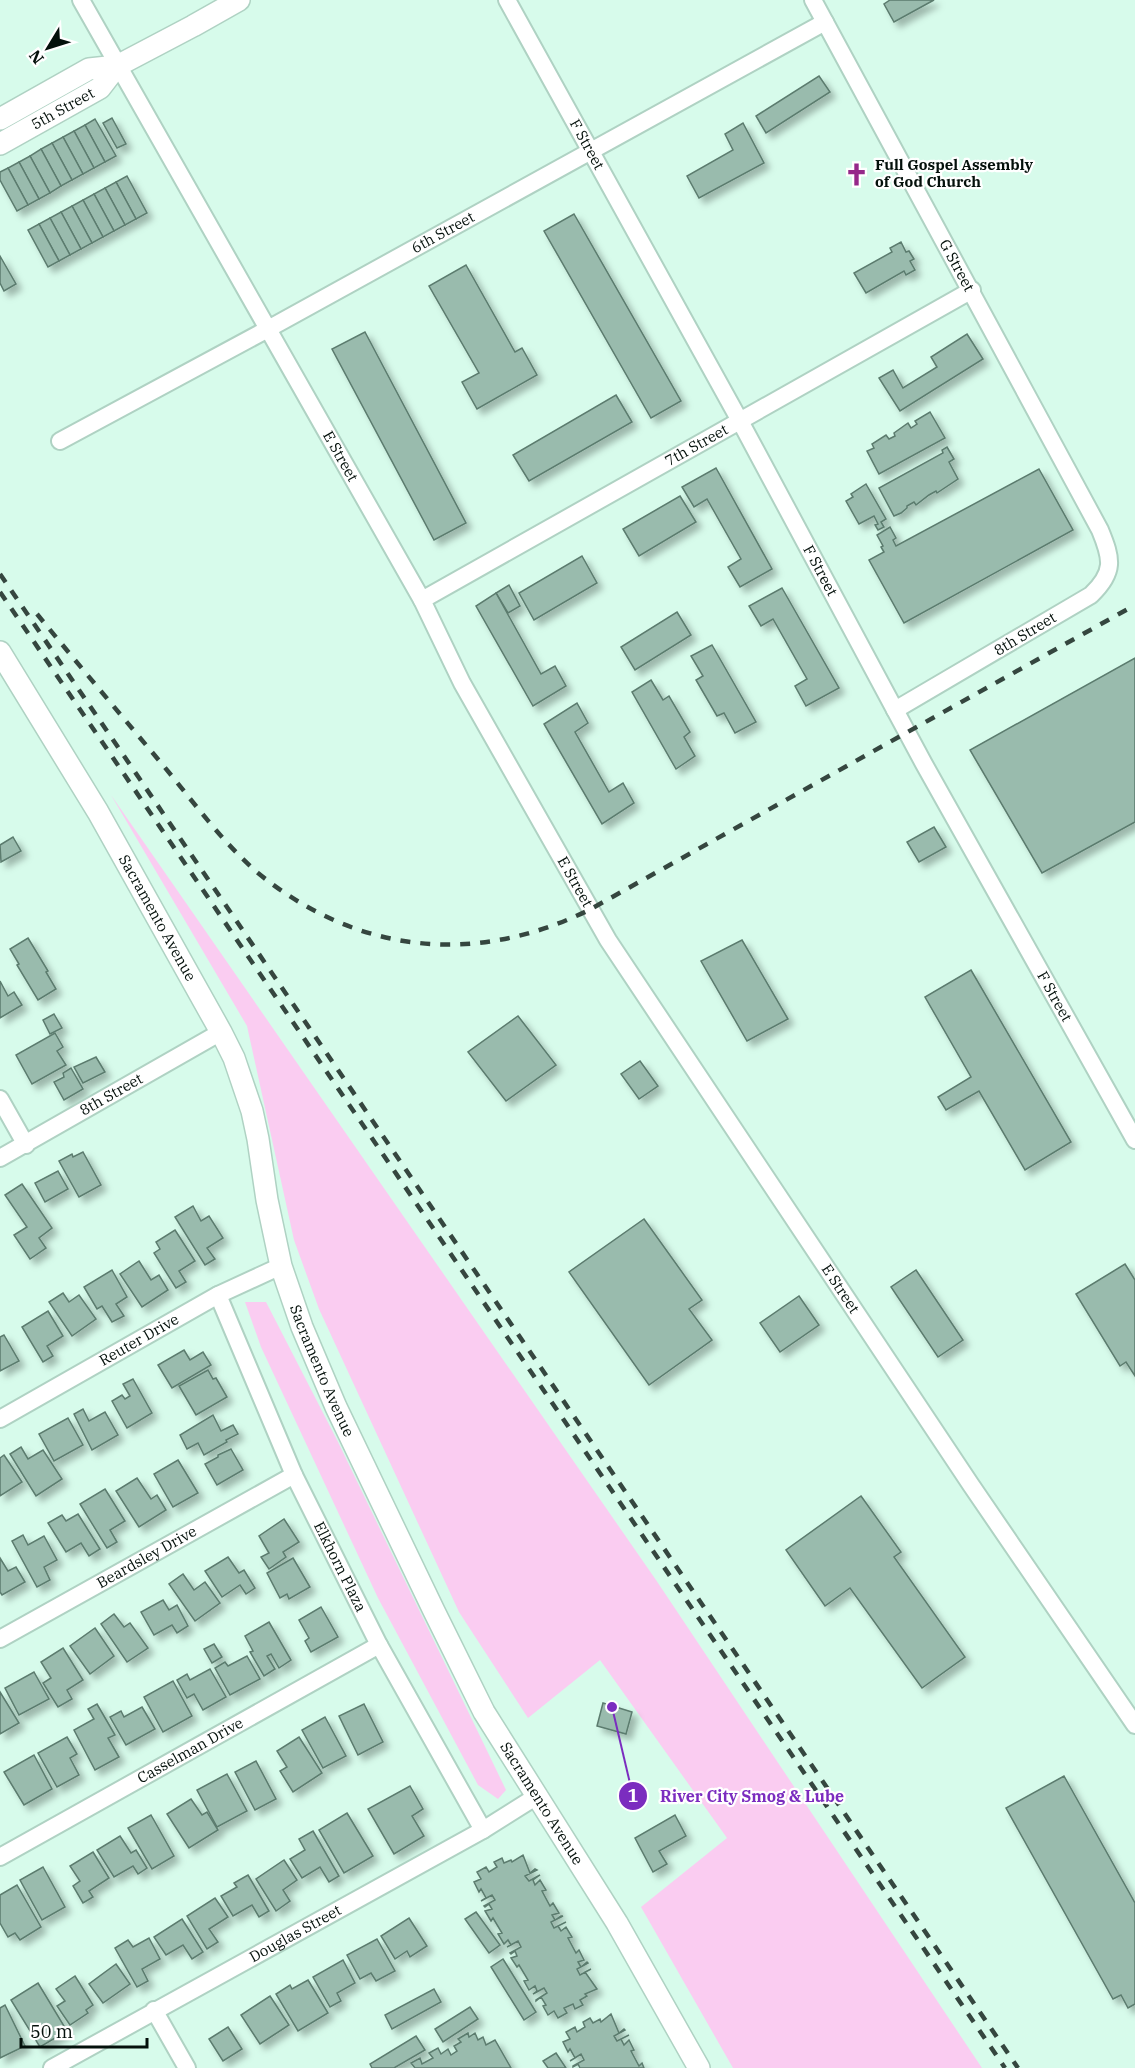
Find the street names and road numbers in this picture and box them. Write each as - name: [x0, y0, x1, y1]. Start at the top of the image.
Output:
- street label: 5th Street: [28, 83, 97, 134]
- street label: F Street: [566, 115, 609, 173]
- street label: 6th Street: [408, 207, 478, 257]
- street label: G Street: [935, 236, 979, 295]
- street label: 7th Street: [661, 420, 731, 470]
- street label: E Street: [319, 427, 363, 485]
- street label: F Street: [799, 542, 842, 599]
- street label: 8th Street: [990, 608, 1059, 660]
- street label: Sacramento Avenue: [115, 851, 201, 984]
- street label: E Street: [554, 853, 597, 910]
- street label: F Street: [1033, 968, 1077, 1025]
- street label: 8th Street: [76, 1069, 146, 1120]
- street label: E Street: [818, 1260, 864, 1317]
- street label: Sacramento Avenue: [286, 1302, 359, 1440]
- street label: Reuter Drive: [96, 1309, 182, 1370]
- street label: Elkhorn Plaza: [310, 1518, 371, 1615]
- street label: Beardsley Drive: [93, 1521, 200, 1592]
- street label: Casselman Drive: [134, 1713, 246, 1787]
- street label: Sacramento Avenue: [496, 1738, 588, 1868]
- street label: Douglas Street: [246, 1900, 344, 1966]

